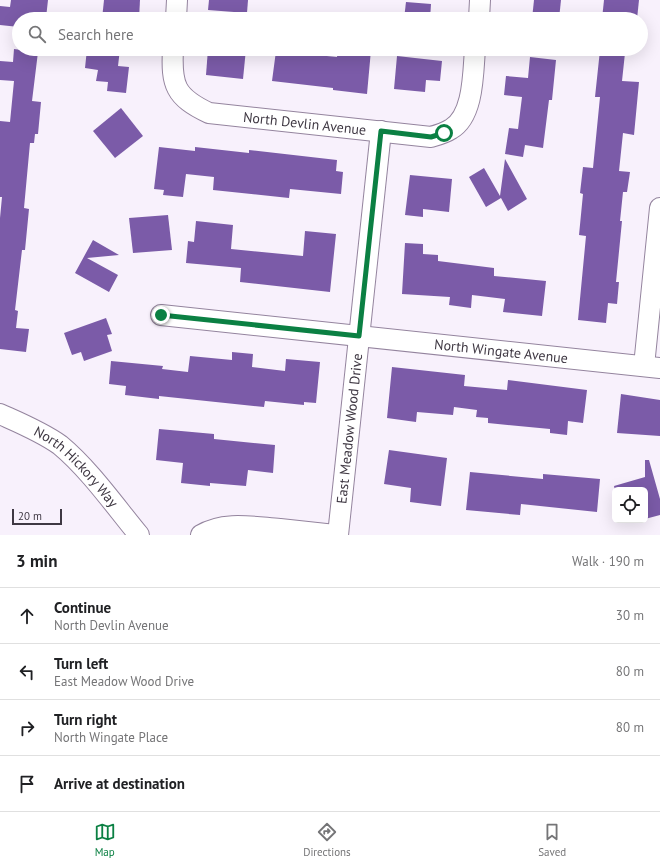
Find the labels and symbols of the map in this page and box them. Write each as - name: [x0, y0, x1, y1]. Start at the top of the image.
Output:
- street label: North Devlin Avenue: [242, 108, 367, 139]
- route start: [435, 124, 453, 142]
- route end: [152, 306, 170, 324]
- street label: North Wingate Avenue: [433, 335, 569, 367]
- street label: East Meadow Wood Drive: [332, 352, 366, 505]
- street label: North Hickory Way: [31, 422, 122, 511]
- scale bar: [12, 507, 62, 526]

